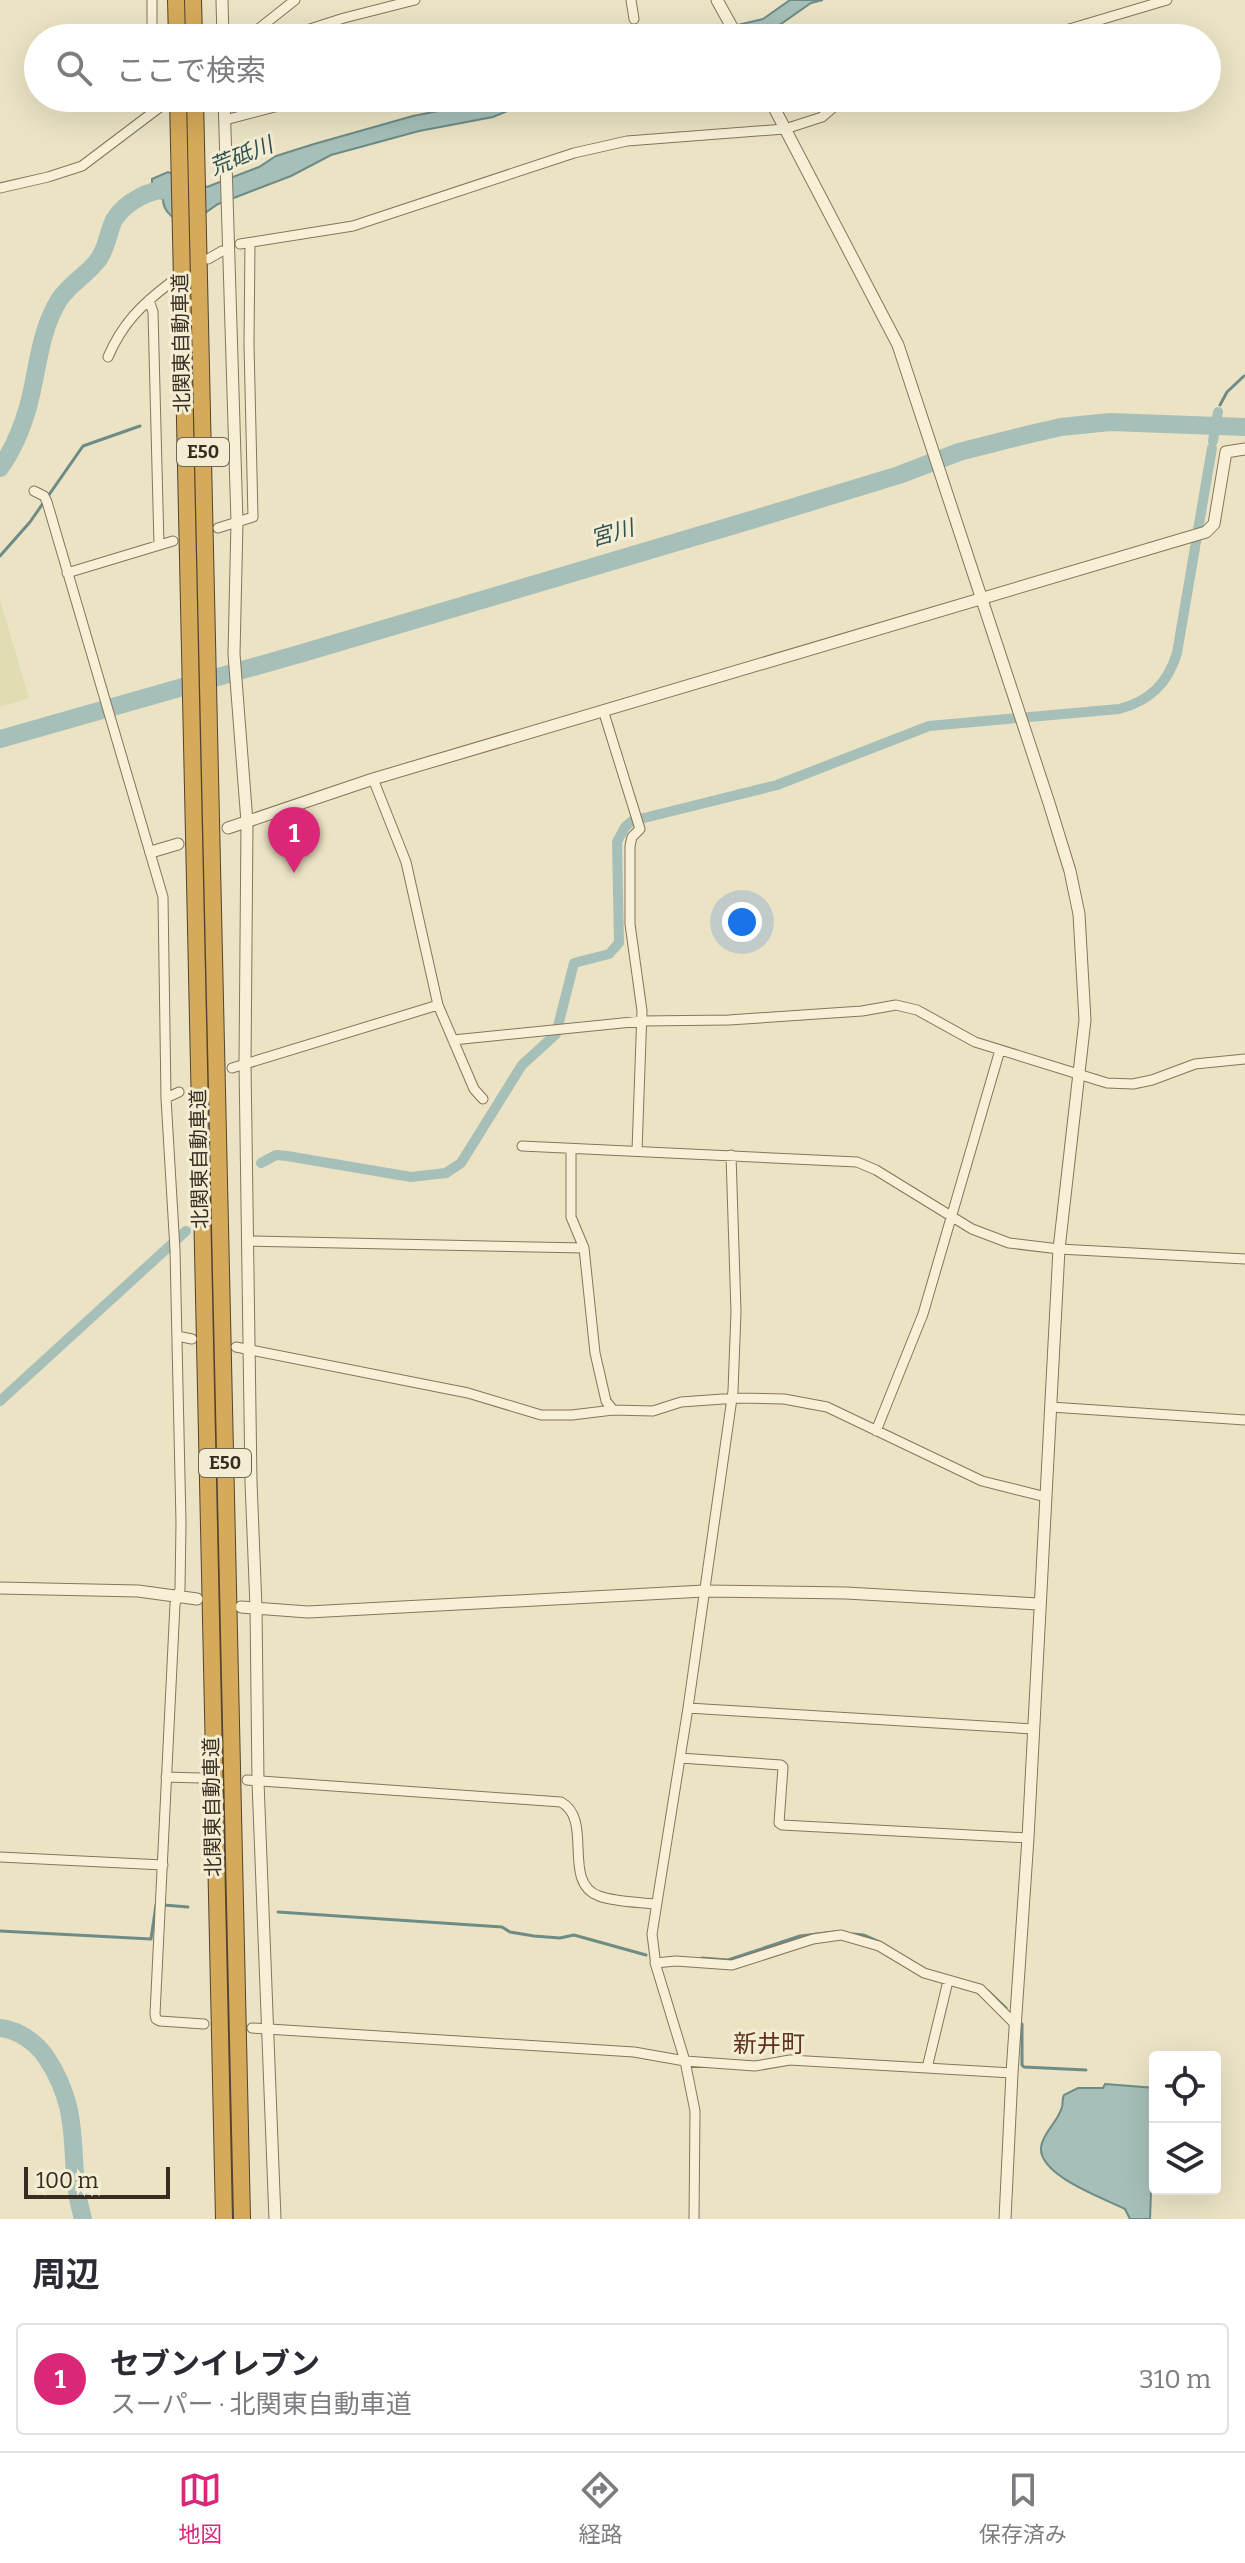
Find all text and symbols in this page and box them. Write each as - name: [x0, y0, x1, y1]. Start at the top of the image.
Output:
- search box: [24, 24, 1221, 112]
- icon: search: [52, 46, 96, 90]
- text: ここで検索: [116, 53, 266, 89]
- water label: 荒砥川: [205, 130, 279, 181]
- street label: 北関東自動車道: [168, 273, 194, 413]
- road number: E50: [177, 438, 229, 466]
- water label: 宮川: [587, 513, 639, 552]
- pin: 1: [268, 807, 320, 873]
- your location: [722, 902, 762, 942]
- street label: 北関東自動車道: [186, 1089, 212, 1229]
- road number: E50: [199, 1449, 251, 1477]
- street label: 北関東自動車道: [199, 1737, 225, 1877]
- district label: 新井町: [733, 2030, 805, 2058]
- map controls: [1149, 2051, 1221, 2195]
- button: locate: [1149, 2051, 1221, 2123]
- button: layers: [1149, 2123, 1221, 2195]
- scale bar: [24, 2163, 170, 2199]
- text: 100 m: [36, 2167, 99, 2194]
- text: 周辺: [32, 2254, 100, 2295]
- text: セブンイレブン: [110, 2346, 320, 2382]
- text: 1: [54, 2364, 66, 2395]
- text: 310 m: [1139, 2364, 1211, 2395]
- text: スーパー · 北関東自動車道: [110, 2389, 412, 2420]
- tab: 地図: [178, 2468, 222, 2548]
- tab: 経路: [578, 2468, 623, 2548]
- tab: 保存済み: [979, 2468, 1067, 2548]

